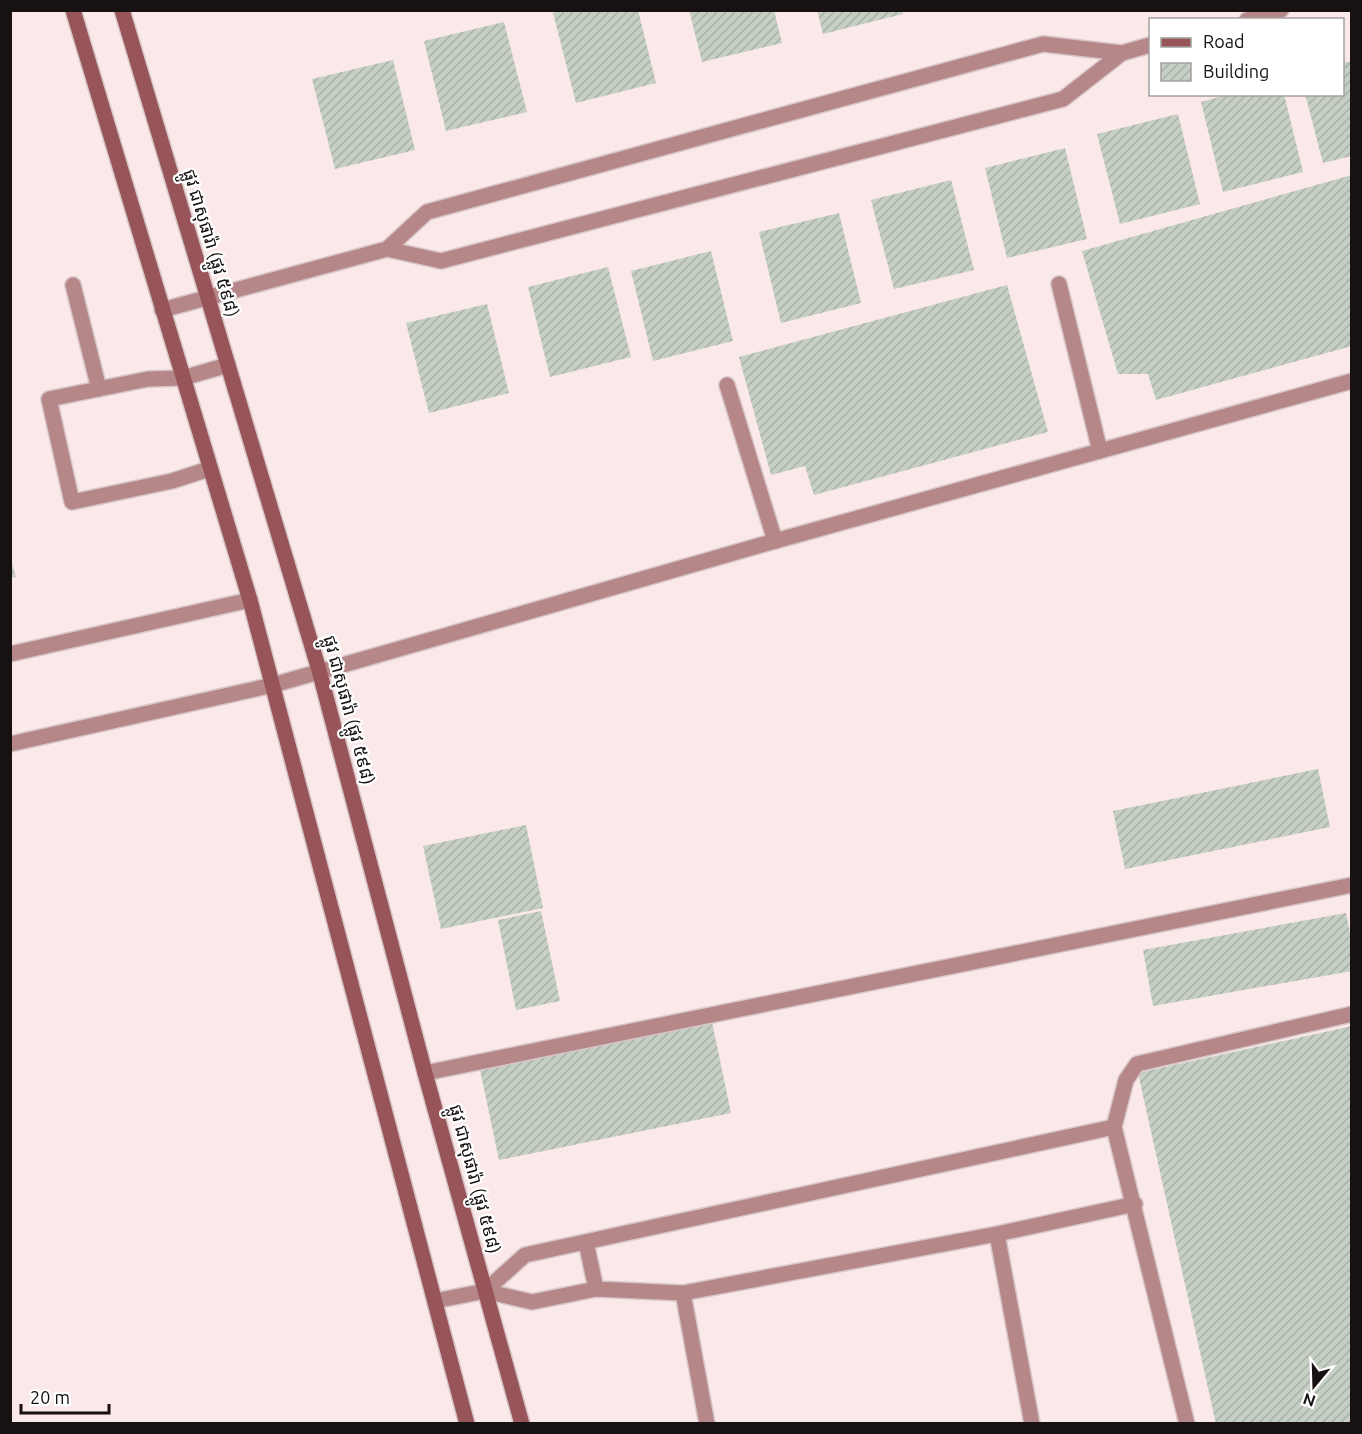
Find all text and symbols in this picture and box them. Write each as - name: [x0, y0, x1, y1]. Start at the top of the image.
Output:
- legend: [1149, 18, 1344, 96]
- text: Road: [1203, 31, 1245, 51]
- text: Building: [1203, 61, 1269, 81]
- street label: ផ្លូវ ជាសុផារ៉ា (ផ្លូវ ៥៩៨): [173, 166, 244, 321]
- street label: ផ្លូវ ជាសុផារ៉ា (ផ្លូវ ៥៩៨): [313, 633, 380, 788]
- street label: ផ្លូវ ជាសុផារ៉ា (ផ្លូវ ៥៩៨): [439, 1102, 506, 1257]
- north arrow: [1284, 1356, 1344, 1416]
- scale bar: [21, 1377, 110, 1415]
- text: 20 m: [30, 1387, 70, 1407]
- text: N: [1301, 1390, 1318, 1411]

